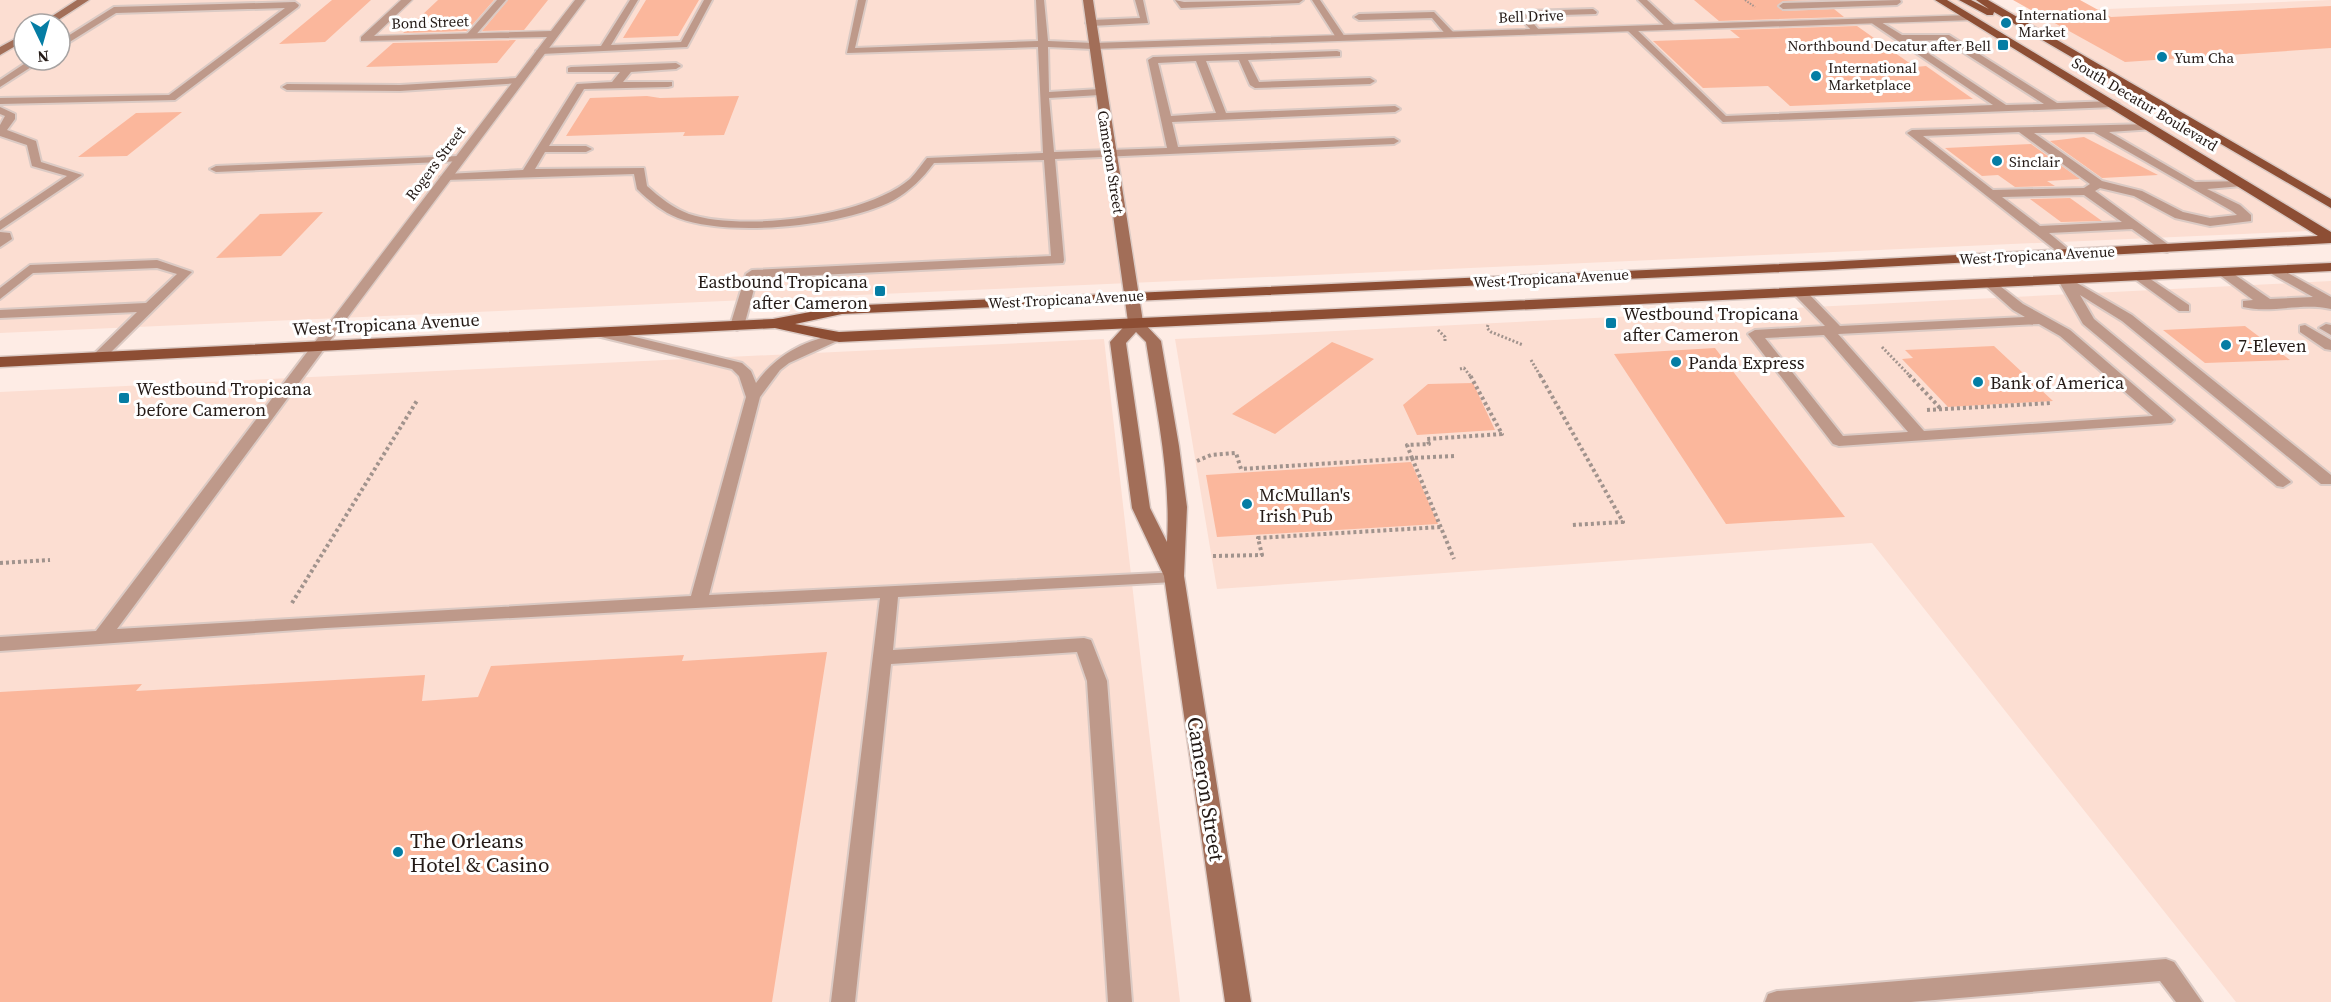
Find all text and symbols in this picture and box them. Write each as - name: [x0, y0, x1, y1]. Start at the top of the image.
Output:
- street label: Bell Drive: [1498, 4, 1564, 28]
- place label: International Market: [2018, 4, 2107, 42]
- street label: Bond Street: [391, 10, 469, 34]
- north arrow: [12, 12, 72, 72]
- marker: International Market: [1999, 16, 2013, 30]
- place label: Northbound Decatur after Bell: [1787, 35, 1992, 56]
- marker: Northbound Decatur after Bell: [1996, 38, 2010, 52]
- text: N: [36, 45, 50, 68]
- place label: Yum Cha: [2174, 47, 2235, 68]
- marker: Yum Cha: [2155, 50, 2169, 64]
- street label: South Decatur Boulevard: [2068, 52, 2222, 156]
- place label: International Marketplace: [1828, 57, 1917, 95]
- marker: International Marketplace: [1809, 69, 1823, 83]
- street label: Cameron Street: [1092, 109, 1130, 215]
- street label: Rogers Street: [400, 121, 470, 205]
- place label: Sinclair: [2009, 151, 2061, 172]
- marker: Sinclair: [1990, 154, 2004, 168]
- street label: West Tropicana Avenue: [1959, 240, 2116, 270]
- street label: West Tropicana Avenue: [1473, 263, 1630, 293]
- place label: Eastbound Tropicana after Cameron: [698, 269, 869, 315]
- marker: Eastbound Tropicana after Cameron: [873, 284, 887, 298]
- street label: West Tropicana Avenue: [988, 284, 1145, 314]
- place label: Westbound Tropicana after Cameron: [1623, 301, 1799, 347]
- street label: West Tropicana Avenue: [292, 307, 480, 341]
- marker: Westbound Tropicana after Cameron: [1604, 316, 1618, 330]
- place label: 7-Eleven: [2238, 333, 2307, 358]
- marker: 7-Eleven: [2219, 338, 2233, 352]
- place label: Panda Express: [1688, 350, 1805, 375]
- marker: Panda Express: [1669, 355, 1683, 369]
- place label: Bank of America: [1990, 370, 2125, 395]
- marker: Bank of America: [1971, 375, 1985, 389]
- place label: Westbound Tropicana before Cameron: [136, 376, 312, 422]
- marker: Westbound Tropicana before Cameron: [117, 391, 131, 405]
- place label: McMullan's Irish Pub: [1259, 482, 1350, 528]
- marker: McMullan's Irish Pub: [1240, 497, 1254, 511]
- street label: Cameron Street: [1180, 715, 1232, 863]
- place label: The Orleans Hotel & Casino: [410, 826, 550, 879]
- marker: The Orleans Hotel & Casino: [391, 845, 405, 859]

